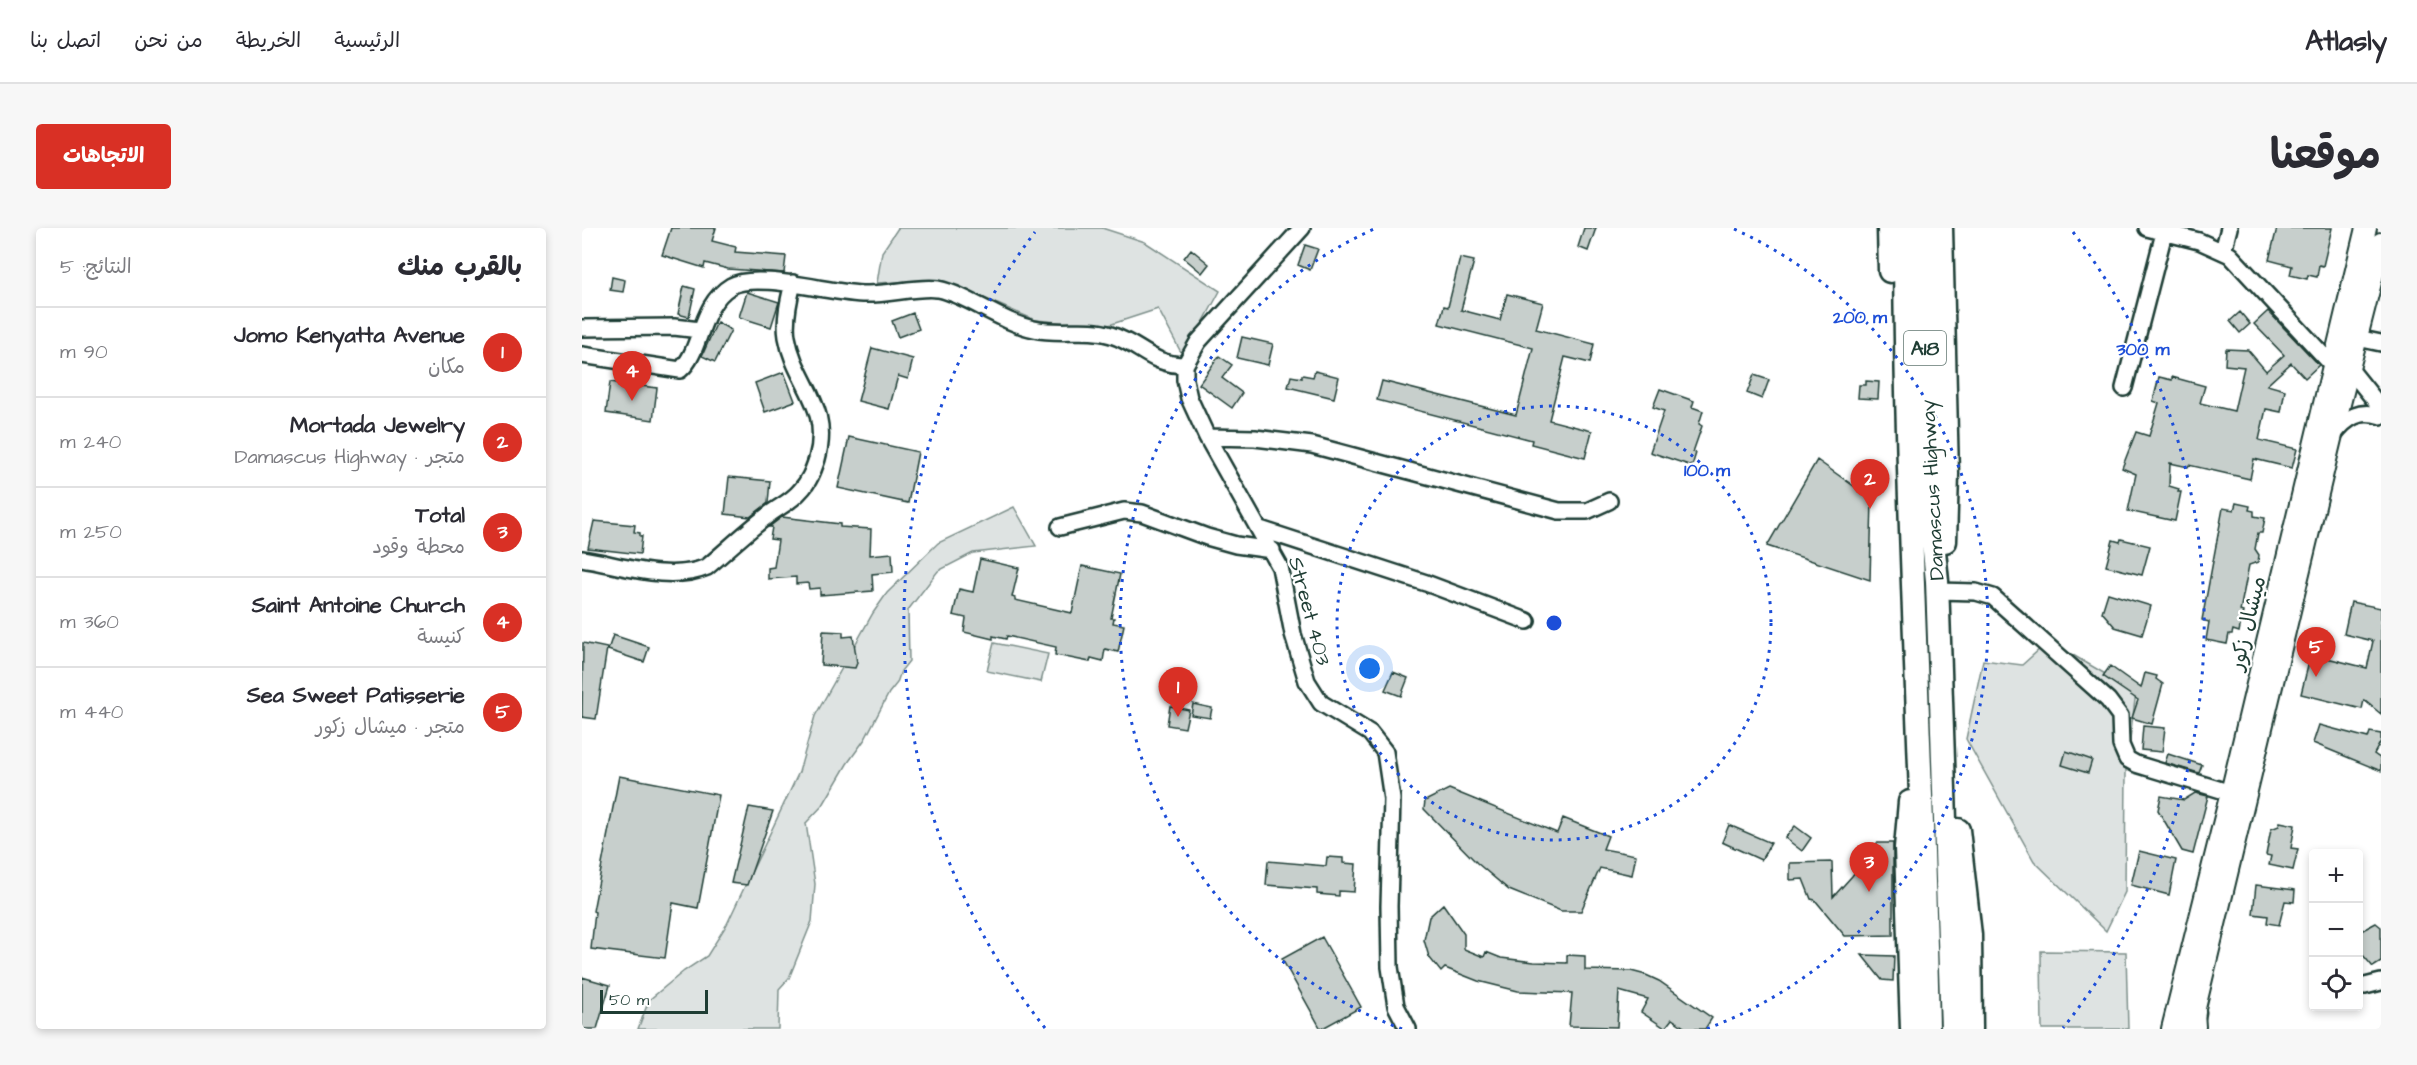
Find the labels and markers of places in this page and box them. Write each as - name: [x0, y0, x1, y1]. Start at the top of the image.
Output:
- pin: 4: [613, 352, 652, 401]
- pin: 2: [1850, 460, 1890, 509]
- centre of rings: [1544, 613, 1564, 633]
- pin: 5: [2296, 628, 2336, 677]
- pin: 1: [1158, 668, 1198, 717]
- pin: 3: [1850, 842, 1888, 892]

